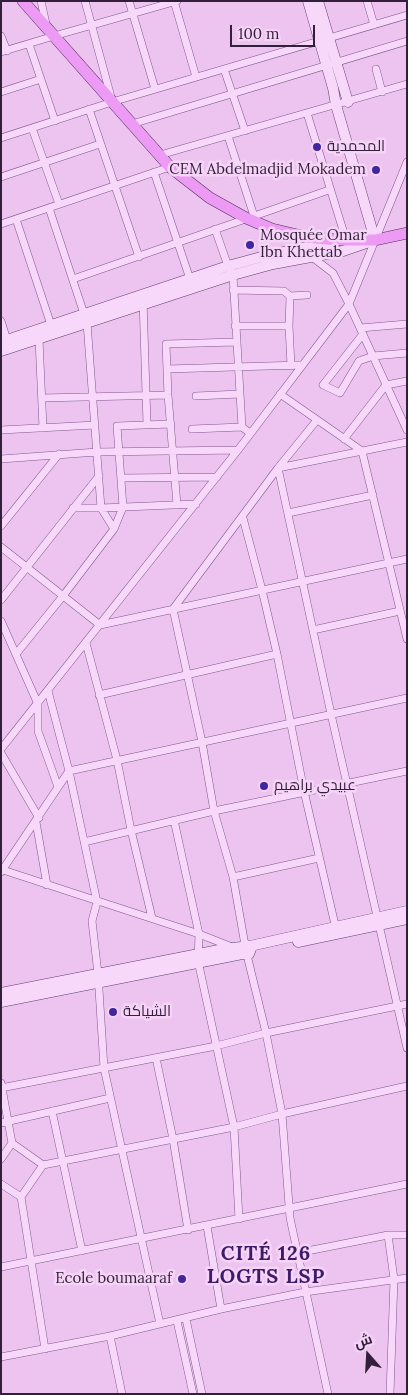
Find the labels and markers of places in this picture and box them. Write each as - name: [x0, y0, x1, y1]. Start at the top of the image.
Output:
- place label: المحمدية: [327, 138, 385, 156]
- marker: المحمدية: [311, 141, 323, 153]
- place label: CEM Abdelmadjid Mokadem: [169, 161, 366, 179]
- marker: CEM Abdelmadjid Mokadem: [370, 164, 382, 176]
- place label: Mosquée Omar Ibn Khettab: [260, 227, 367, 262]
- marker: Mosquée Omar Ibn Khettab: [244, 239, 256, 251]
- place label: عبيدي براهيم: [274, 777, 356, 795]
- marker: عبيدي براهيم: [258, 780, 270, 792]
- place label: الشياكة: [123, 1003, 171, 1021]
- marker: الشياكة: [107, 1006, 119, 1018]
- place label: Ecole boumaaraf: [55, 1270, 172, 1288]
- marker: Ecole boumaaraf: [176, 1273, 188, 1285]

